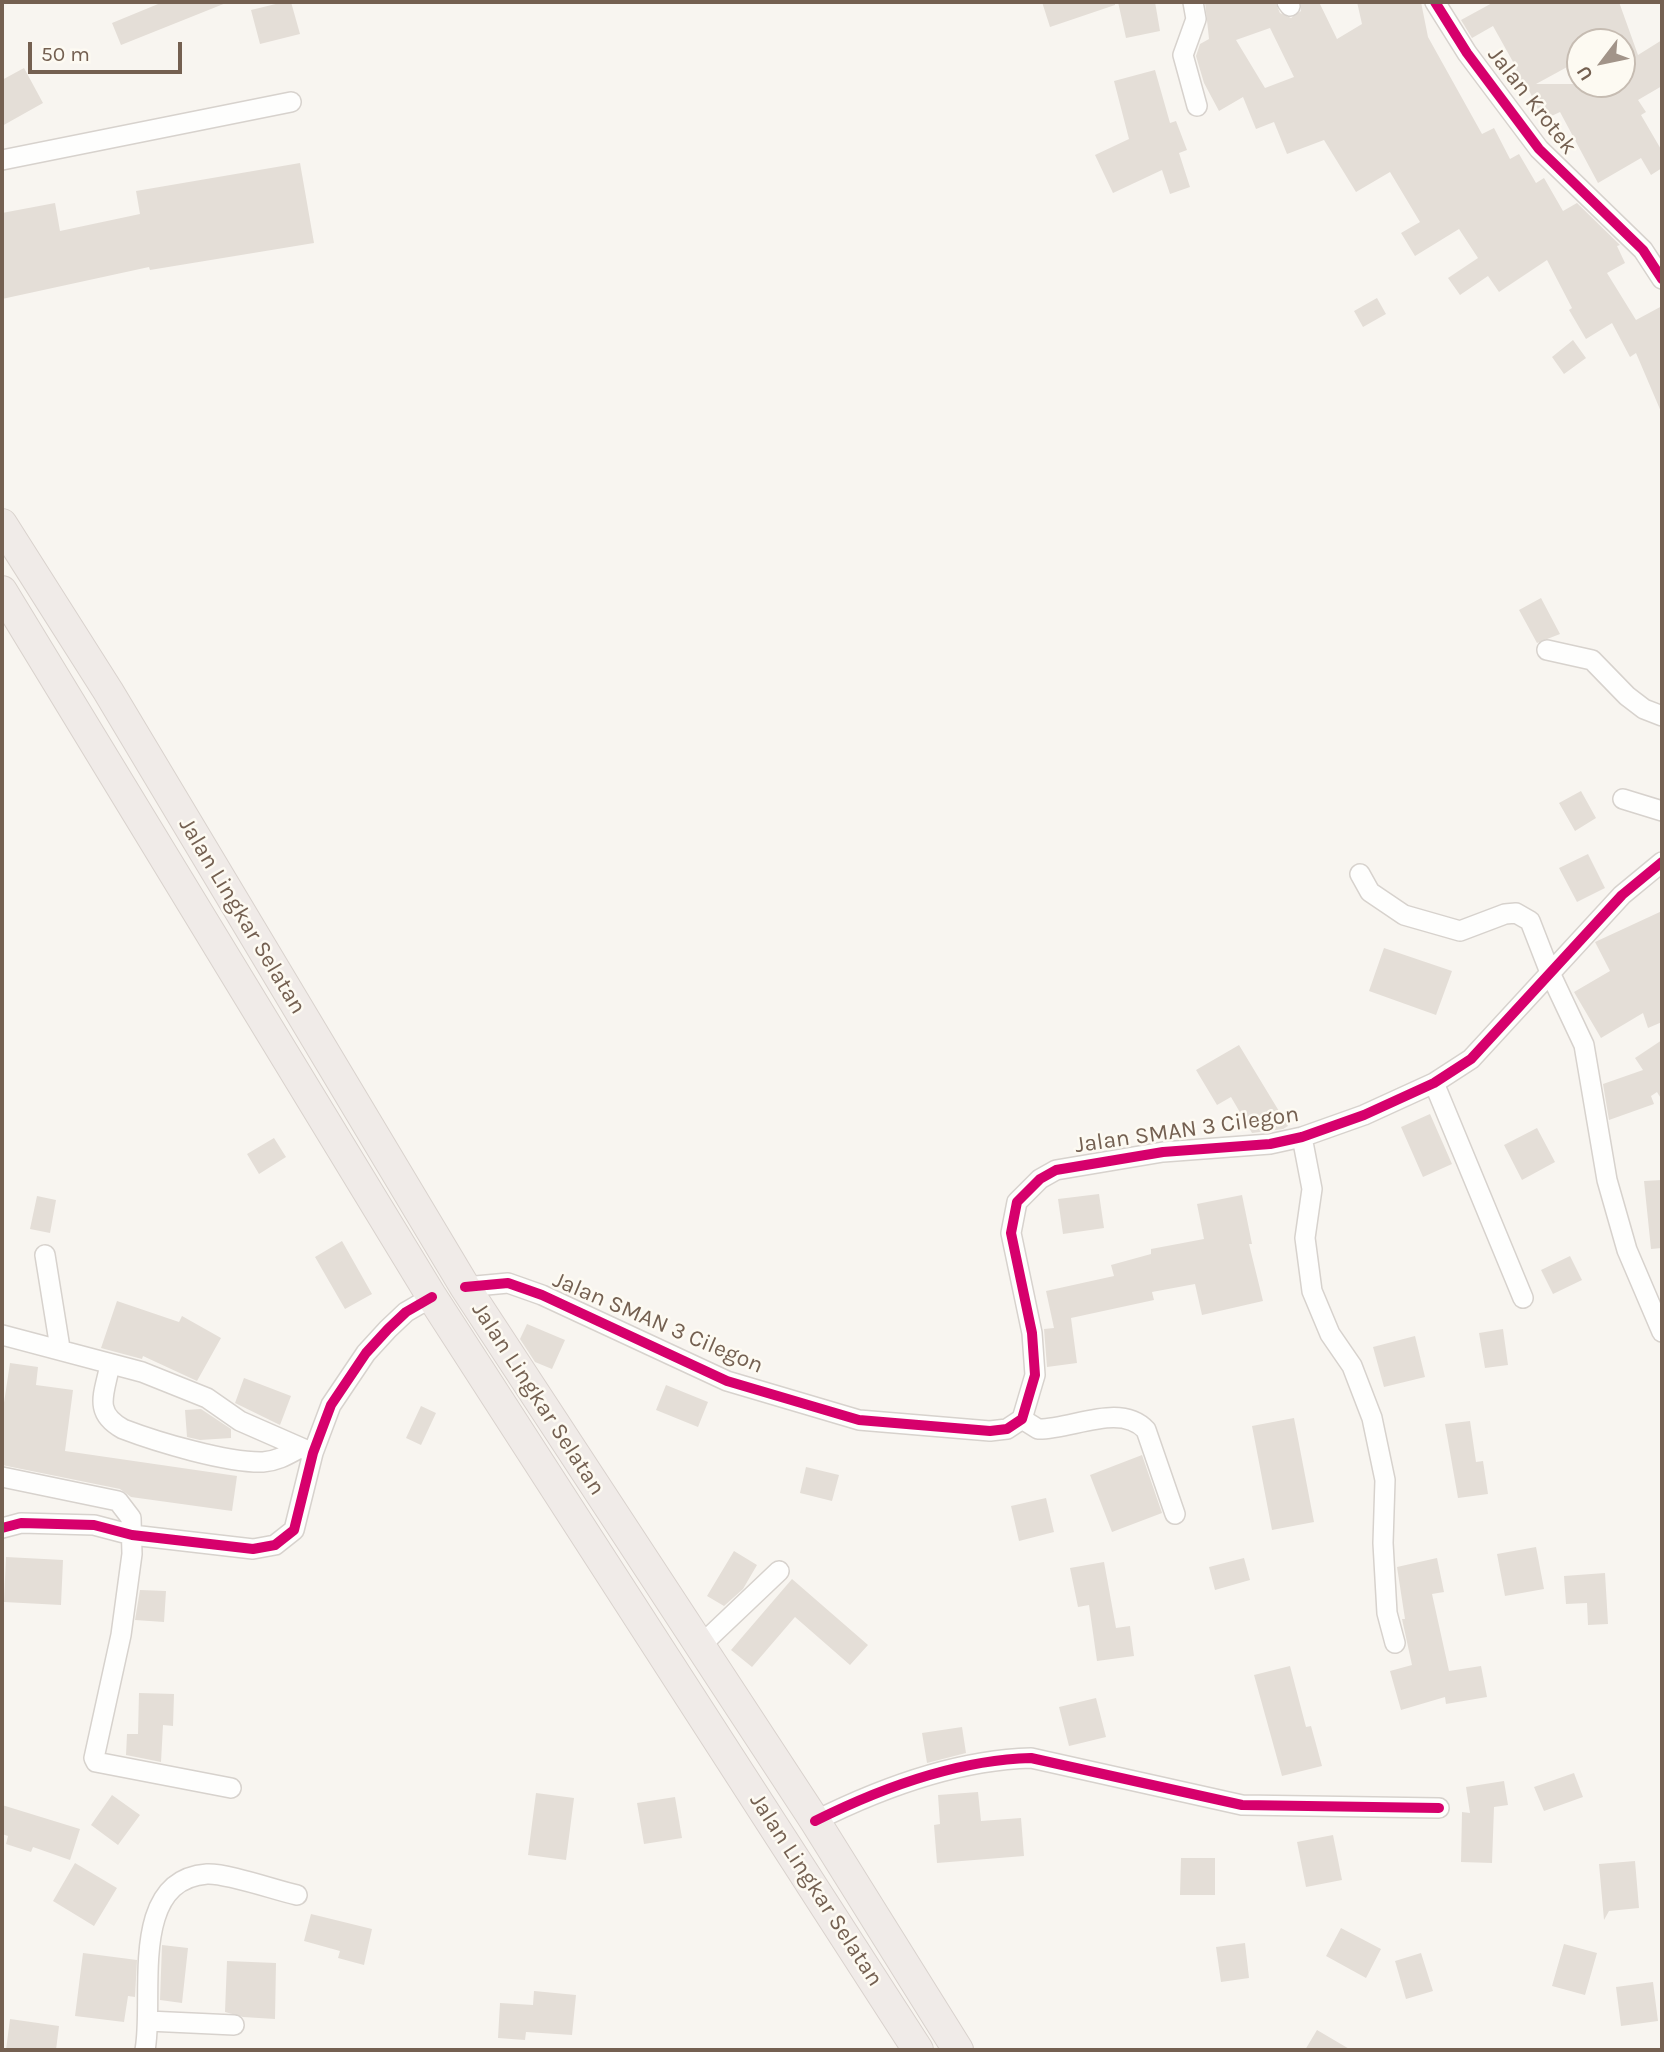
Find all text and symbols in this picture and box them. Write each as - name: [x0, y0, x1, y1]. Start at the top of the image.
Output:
- scale bar: [32, 28, 186, 72]
- north arrow: [1566, 28, 1636, 98]
- text: 50 m: [41, 42, 90, 66]
- street label: Jalan Krotek: [1482, 42, 1582, 160]
- text: U: [1572, 62, 1598, 84]
- street label: Jalan Lingkar Selatan: [172, 813, 312, 1019]
- street label: Jalan SMAN 3 Cilegon: [1073, 1101, 1301, 1159]
- street label: Jalan SMAN 3 Cilegon: [549, 1266, 767, 1380]
- street label: Jalan Lingkar Selatan: [465, 1297, 611, 1501]
- street label: Jalan Lingkar Selatan: [743, 1788, 889, 1992]

